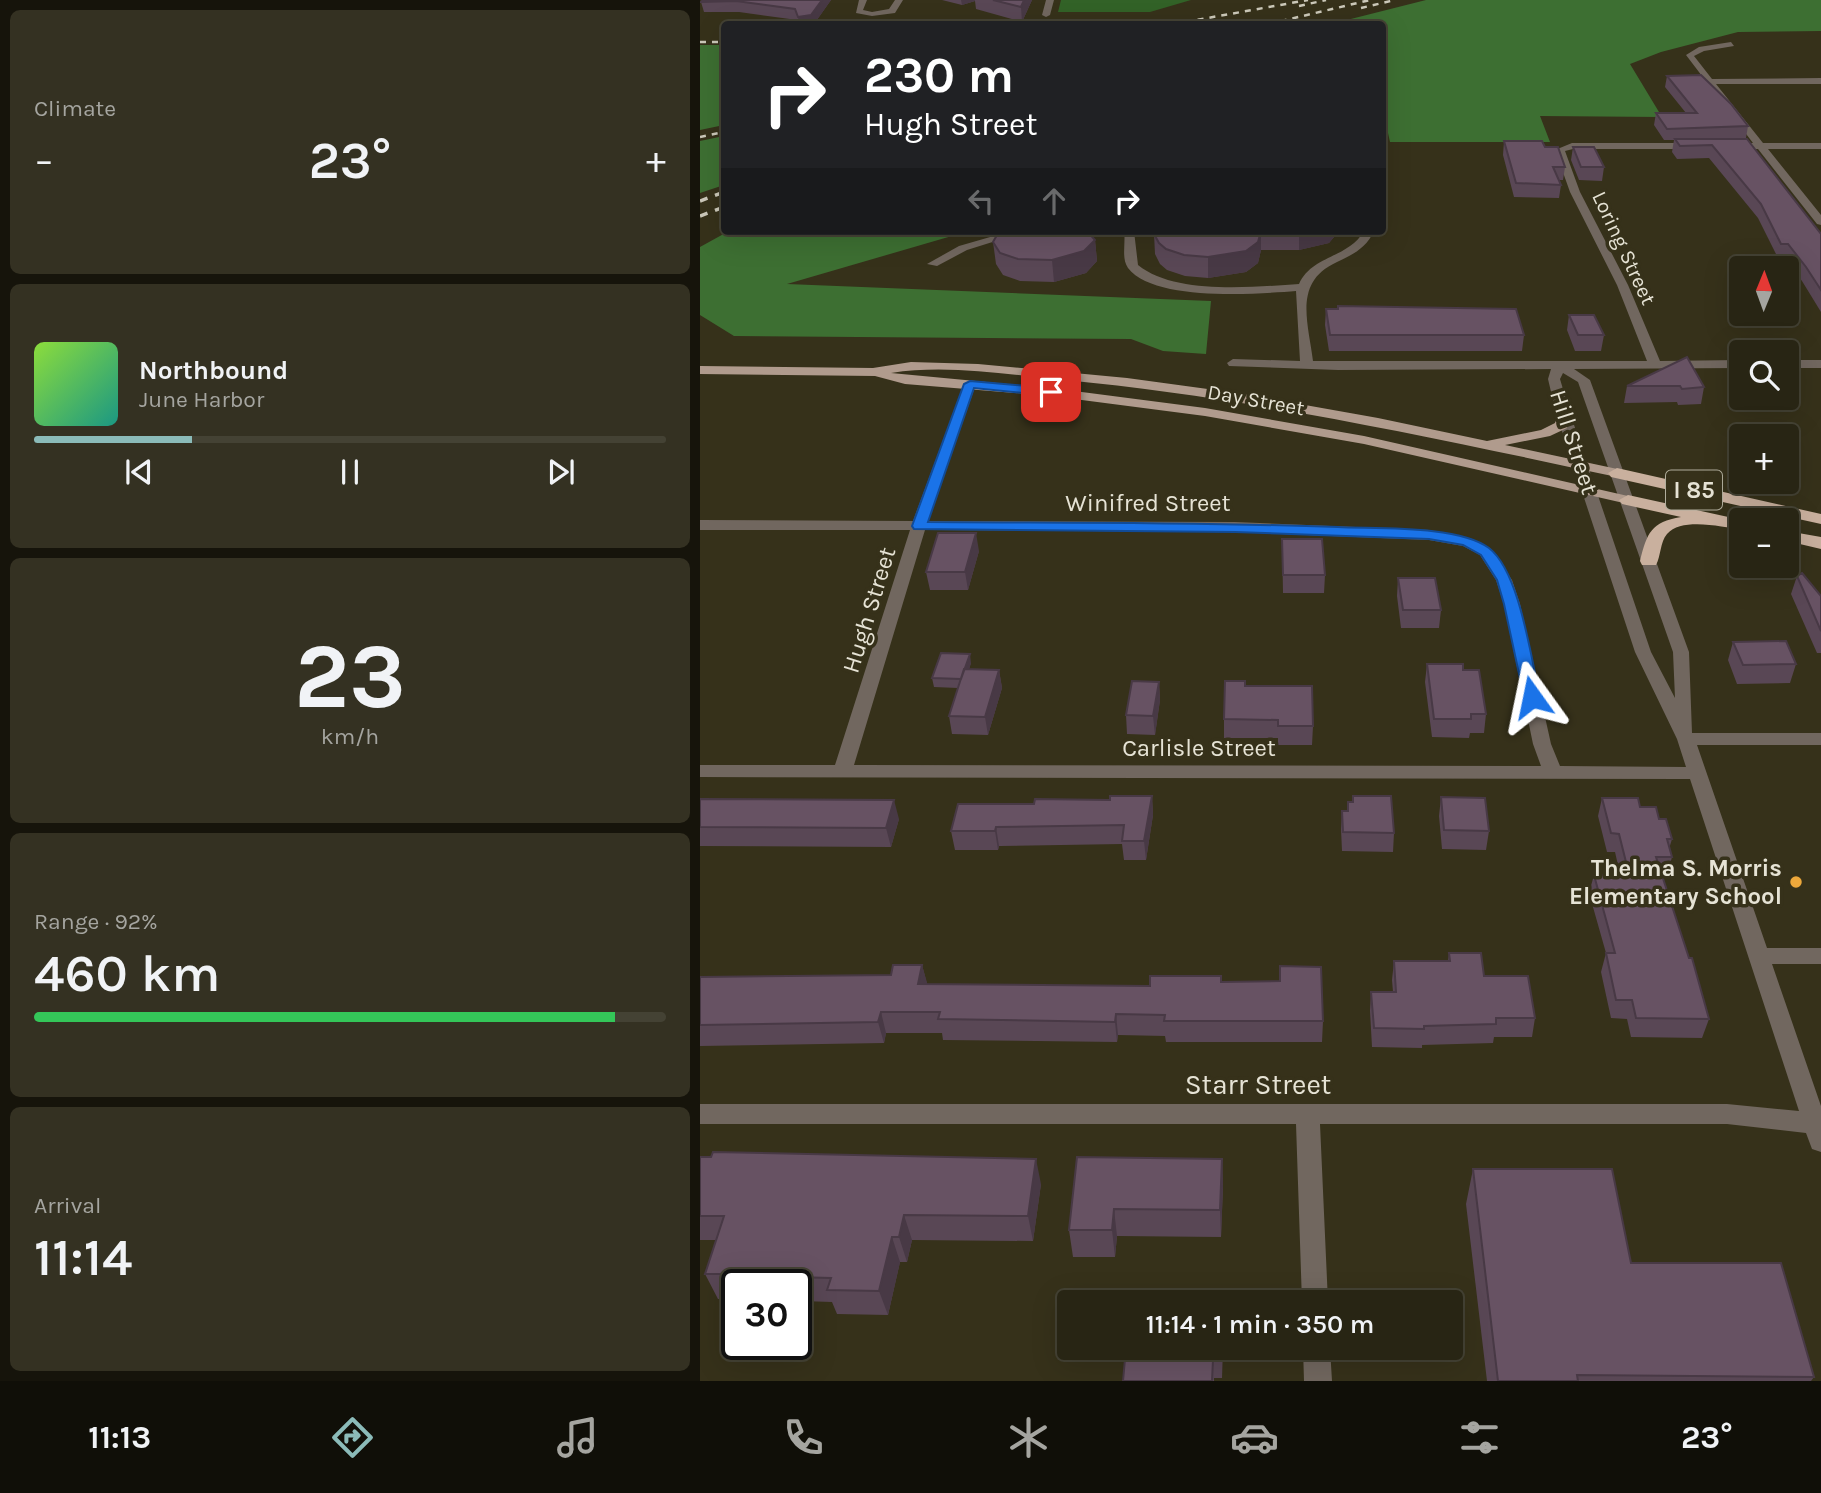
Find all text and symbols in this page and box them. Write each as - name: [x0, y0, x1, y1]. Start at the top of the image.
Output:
- text: 230 m: [864, 47, 1014, 104]
- icon: right: [749, 49, 840, 140]
- text: Climate: [34, 95, 116, 122]
- text: Hugh Street: [864, 106, 1038, 143]
- text: 23°: [309, 130, 391, 191]
- text: −: [34, 138, 54, 183]
- text: +: [646, 138, 666, 183]
- icon: left: [962, 182, 1000, 220]
- icon: ahead: [1035, 182, 1073, 220]
- icon: right: [1108, 182, 1146, 220]
- street label: Loring Street: [1587, 188, 1661, 309]
- north arrow: [1729, 256, 1799, 326]
- map controls: [1729, 256, 1799, 578]
- button: search: [1729, 340, 1799, 410]
- text: Northbound: [139, 355, 288, 386]
- pin: [1021, 362, 1081, 422]
- icon: arrive: [1032, 373, 1070, 411]
- street label: Day Street: [1206, 380, 1306, 420]
- text: June Harbor: [139, 386, 264, 413]
- street label: Hill Street: [1544, 386, 1604, 498]
- button: +: [1729, 424, 1799, 494]
- icon: previous: [120, 453, 158, 491]
- icon: pause: [331, 453, 369, 491]
- icon: next: [542, 453, 580, 491]
- road number: I 85: [1666, 470, 1722, 510]
- street label: Winifred Street: [1065, 489, 1231, 517]
- button: −: [1729, 508, 1799, 578]
- street label: Hugh Street: [837, 544, 901, 676]
- text: 23: [294, 624, 406, 730]
- position arrow: [1495, 660, 1569, 734]
- text: km/h: [321, 723, 379, 750]
- street label: Carlisle Street: [1122, 734, 1276, 762]
- place label: Thelma S. Morris Elementary School: [1569, 854, 1782, 910]
- marker: Thelma S. Morris Elementary School: [1788, 874, 1804, 890]
- text: Range · 92%: [34, 908, 158, 935]
- text: 460 km: [34, 943, 220, 1004]
- street label: Starr Street: [1185, 1068, 1331, 1101]
- text: Arrival: [34, 1192, 101, 1219]
- text: 11:14: [34, 1227, 132, 1288]
- speed limit sign: 30: [721, 1269, 812, 1360]
- text: 11:14 · 1 min · 350 m: [1146, 1309, 1374, 1340]
- icon: directions: [328, 1413, 377, 1462]
- icon: music: [553, 1413, 602, 1462]
- icon: phone: [779, 1413, 828, 1462]
- icon: climate: [1004, 1413, 1053, 1462]
- icon: car: [1230, 1413, 1279, 1462]
- icon: filters: [1455, 1413, 1504, 1462]
- text: 11:13: [88, 1419, 151, 1456]
- text: 23°: [1681, 1419, 1733, 1456]

